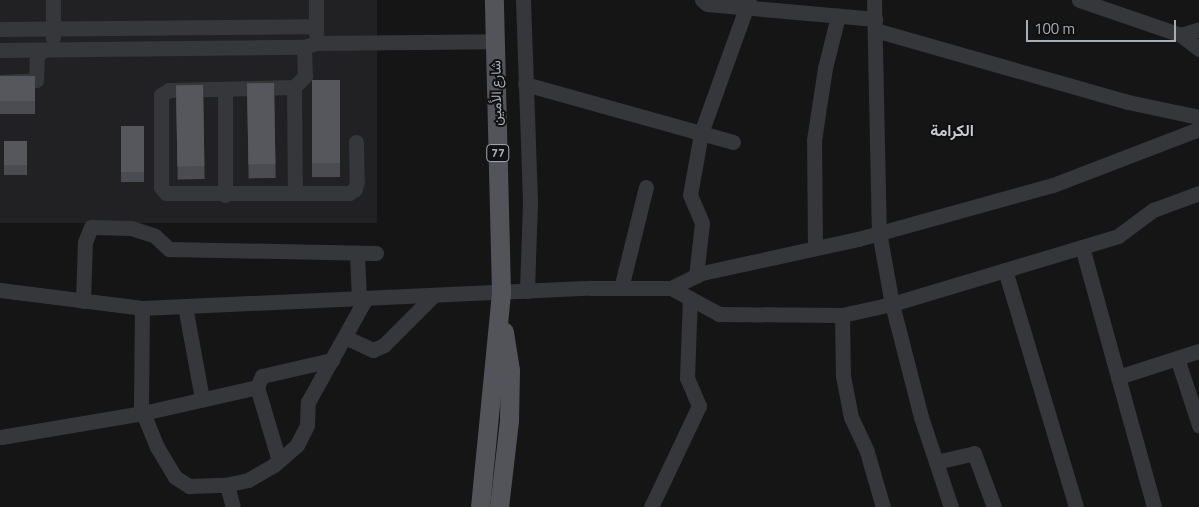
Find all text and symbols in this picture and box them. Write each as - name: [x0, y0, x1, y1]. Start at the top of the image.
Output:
- scale bar: [1029, 10, 1179, 42]
- text: 100 m: [1034, 17, 1075, 40]
- street label: شارع الأمين: [487, 60, 505, 126]
- district label: الكرامة: [930, 120, 974, 140]
- road number: 77: [486, 144, 510, 162]

